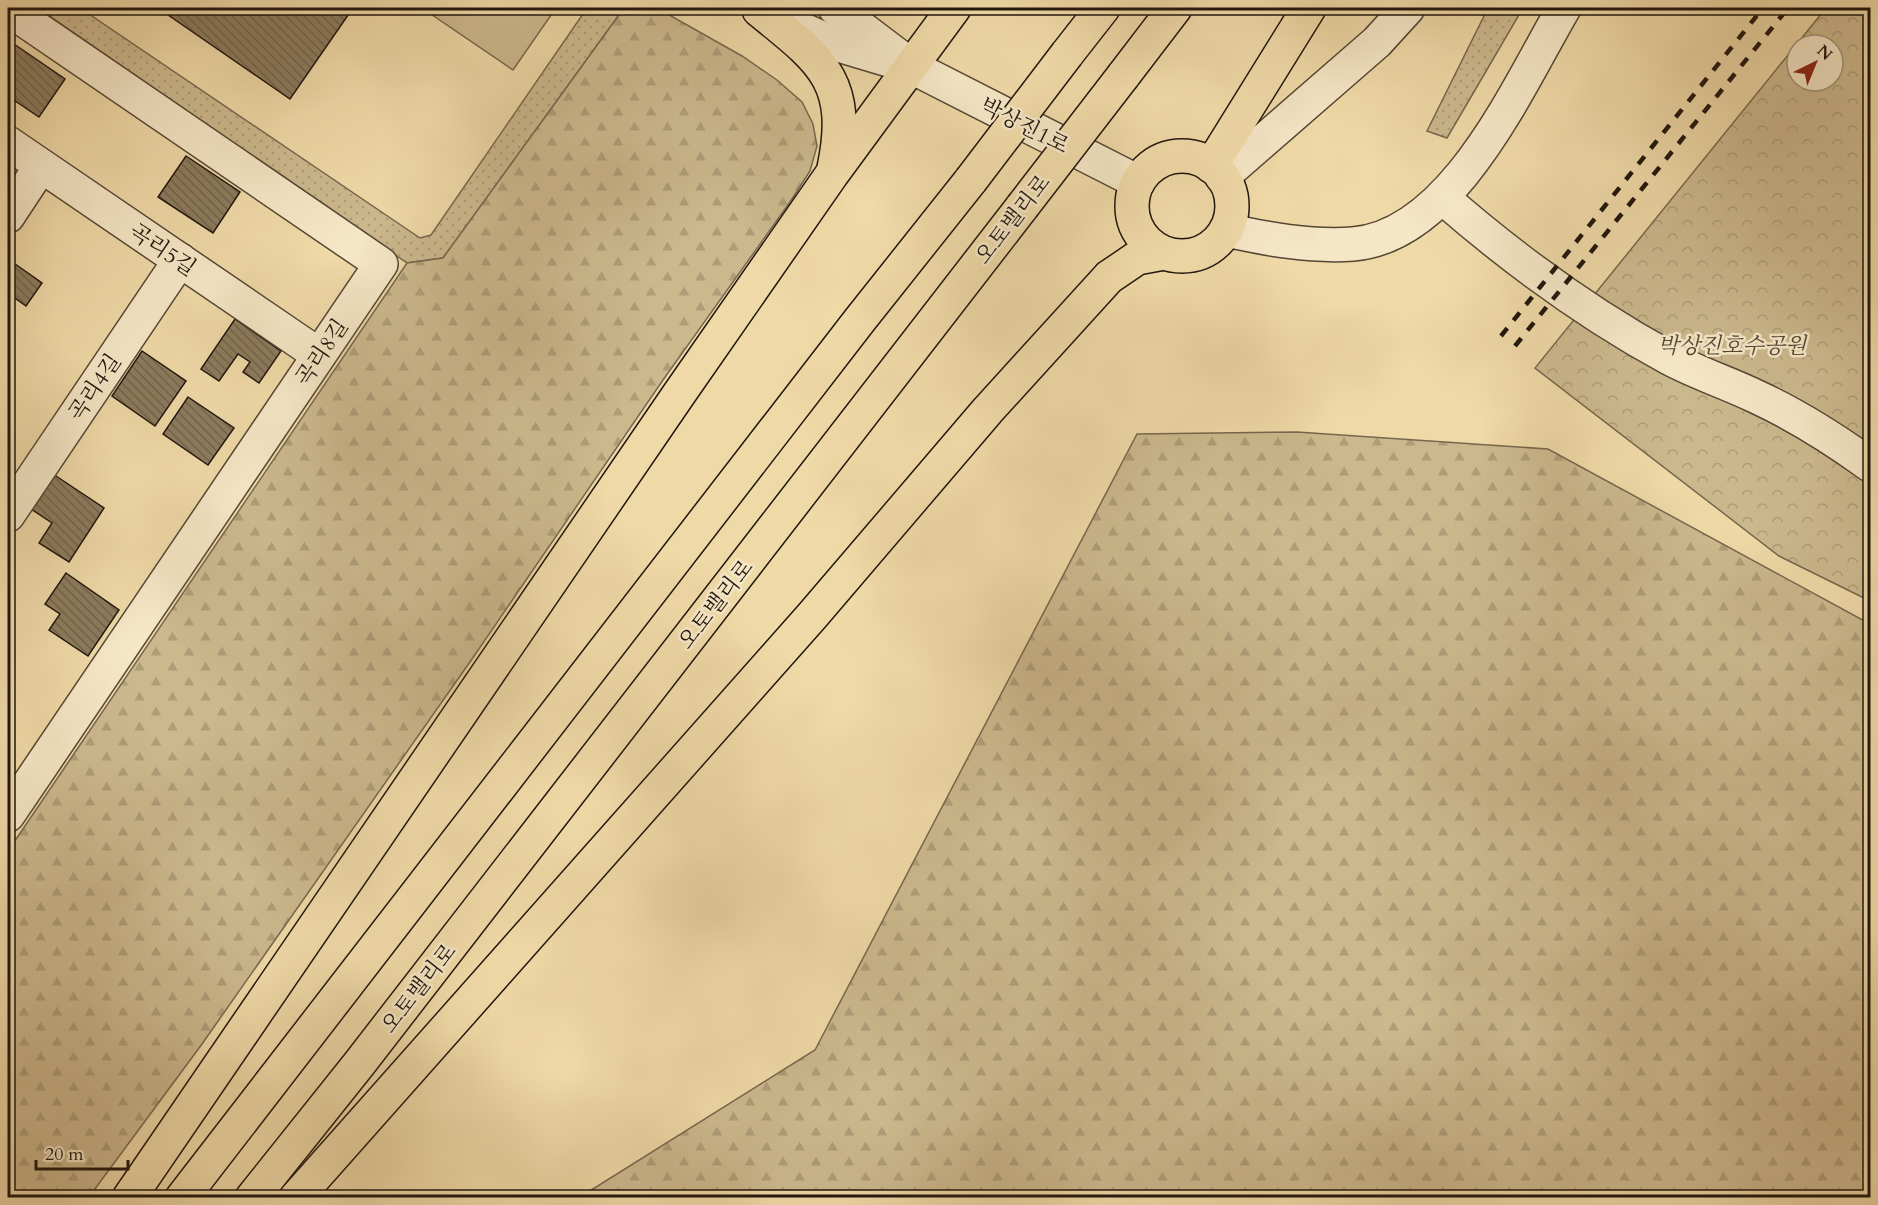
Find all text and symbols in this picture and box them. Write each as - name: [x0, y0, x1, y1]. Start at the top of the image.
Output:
- north arrow: [1785, 33, 1845, 93]
- text: N: [1812, 40, 1837, 66]
- street label: 박상진1로: [975, 91, 1074, 161]
- street label: 오토밸리로: [968, 169, 1057, 271]
- street label: 곡리5길: [123, 216, 202, 283]
- street label: 곡리8길: [288, 313, 355, 392]
- park label: 박상진호수공원: [1658, 331, 1808, 361]
- street label: 곡리4길: [61, 348, 128, 427]
- street label: 오토밸리로: [671, 554, 760, 656]
- street label: 오토밸리로: [374, 938, 463, 1040]
- scale bar: [36, 1133, 128, 1171]
- text: 20 m: [45, 1142, 84, 1167]

